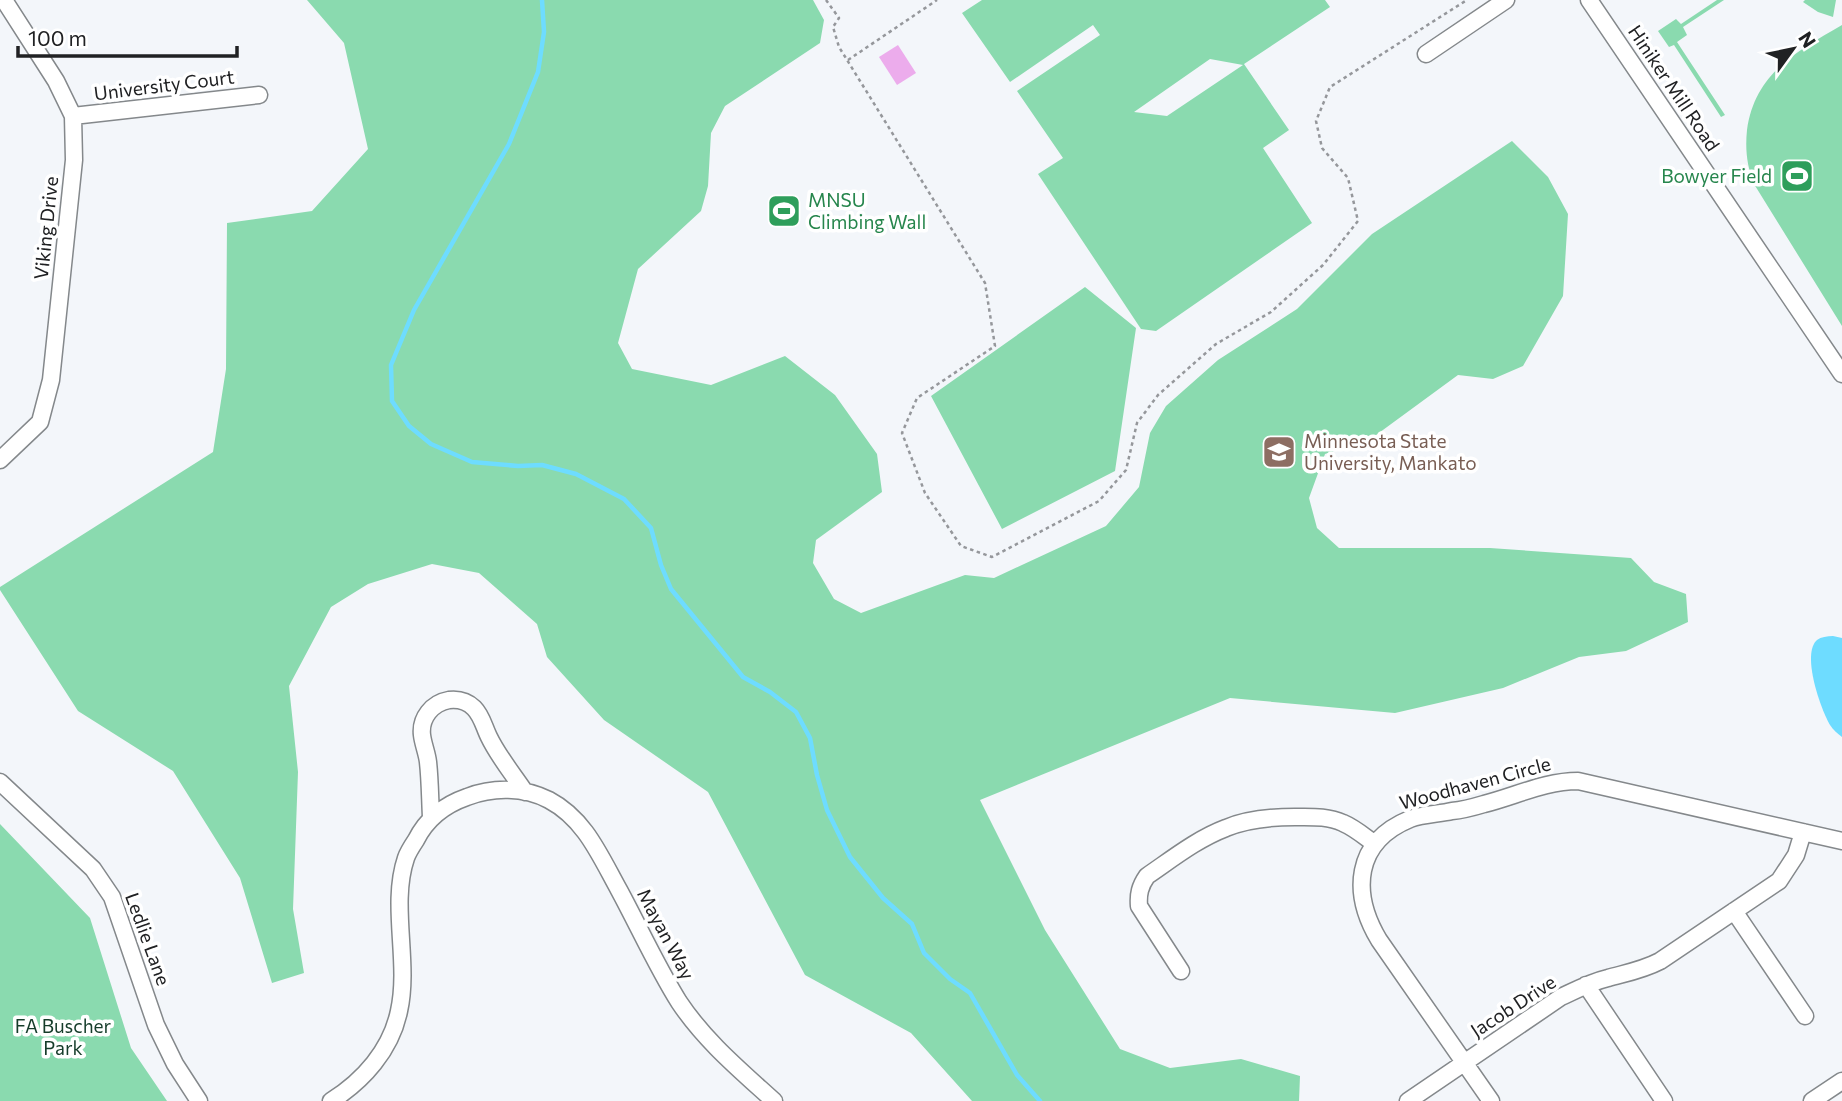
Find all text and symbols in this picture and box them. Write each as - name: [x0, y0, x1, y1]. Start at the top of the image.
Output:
- scale bar: [18, 14, 236, 58]
- north arrow: [1758, 14, 1828, 84]
- street label: Hiniker Mill Road: [1624, 20, 1725, 155]
- text: 100 m: [28, 25, 87, 50]
- text: N: [1794, 27, 1821, 52]
- street label: University Court: [92, 64, 236, 105]
- sports icon: Bowyer Field: [1778, 157, 1816, 195]
- place label: Bowyer Field: [1661, 164, 1772, 187]
- street label: Viking Drive: [29, 175, 62, 281]
- place label: MNSU Climbing Wall: [808, 188, 926, 233]
- sports icon: MNSU Climbing Wall: [765, 192, 803, 230]
- place label: Minnesota State University, Mankato: [1304, 429, 1477, 474]
- school or university icon: Minnesota State University, Mankato: [1260, 433, 1298, 471]
- street label: Woodhaven Circle: [1397, 751, 1553, 814]
- street label: Mayan Way: [633, 884, 700, 983]
- street label: Ledlie Lane: [121, 889, 176, 988]
- street label: Jacob Drive: [1466, 970, 1560, 1042]
- park label: FA Buscher Park: [15, 1014, 112, 1059]

